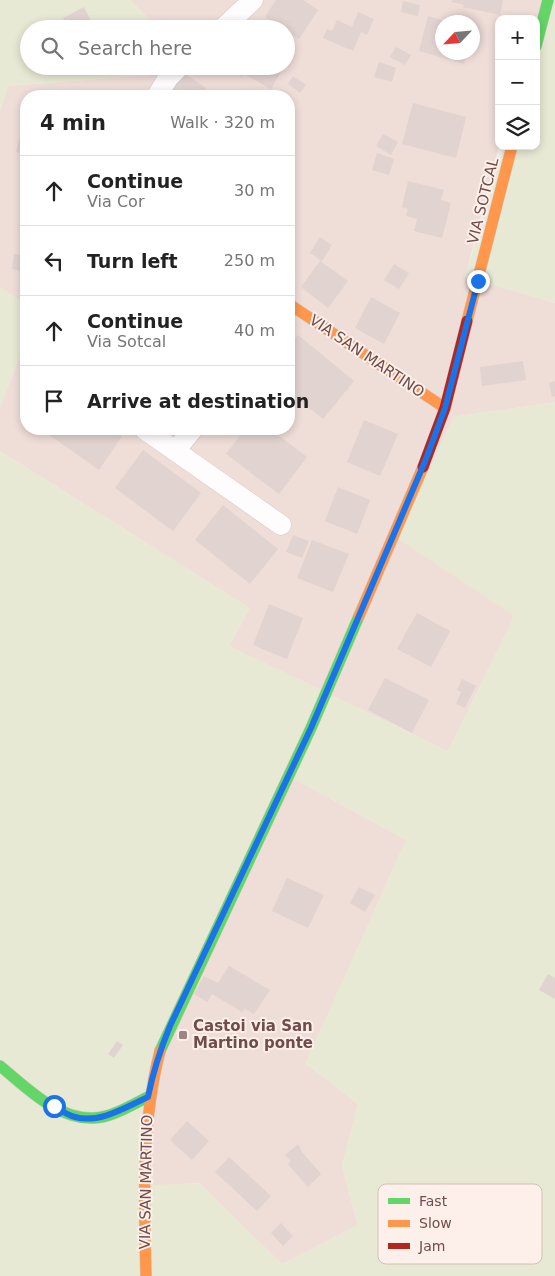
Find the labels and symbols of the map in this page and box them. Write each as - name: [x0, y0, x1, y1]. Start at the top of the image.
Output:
- north arrow: [435, 15, 480, 60]
- street label: VIA SOTCAL: [464, 155, 503, 246]
- route end: [467, 270, 490, 293]
- street label: VIA SAN MARTINO: [306, 311, 428, 401]
- place label: Castoi via San Martino ponte: [193, 1017, 313, 1052]
- marker: Castoi via San Martino ponte: [177, 1029, 189, 1041]
- route start: [43, 1095, 66, 1118]
- street label: VIA SAN MARTINO: [136, 1114, 156, 1250]
- legend: [378, 1184, 542, 1264]
- text: Fast: [419, 1193, 448, 1209]
- text: Slow: [419, 1215, 452, 1231]
- text: Jam: [418, 1238, 445, 1254]

